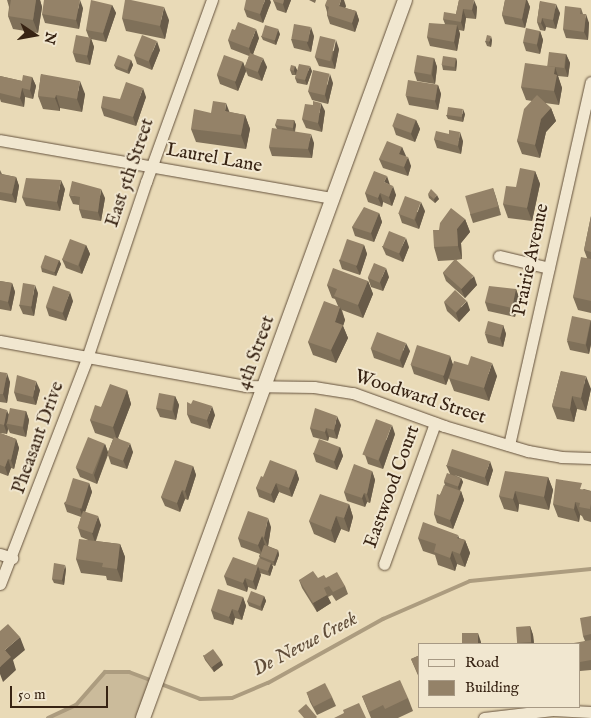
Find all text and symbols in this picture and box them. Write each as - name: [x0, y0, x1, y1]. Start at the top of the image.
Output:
- north arrow: [10, 10, 60, 60]
- text: N: [40, 30, 60, 46]
- street label: East 5th Street: [102, 116, 160, 230]
- street label: Laurel Lane: [164, 139, 264, 179]
- street label: Prairie Avenue: [509, 202, 555, 318]
- street label: 4th Street: [233, 313, 281, 393]
- street label: Woodward Street: [351, 366, 489, 430]
- street label: Pheasant Drive: [8, 379, 70, 497]
- street label: Eastwood Court: [360, 423, 426, 551]
- water label: De Nevue Creek: [249, 606, 361, 682]
- legend: [418, 643, 581, 708]
- text: Road: [465, 653, 499, 672]
- scale bar: [12, 676, 110, 708]
- text: Building: [465, 678, 519, 697]
- text: 50 m: [18, 685, 46, 704]

